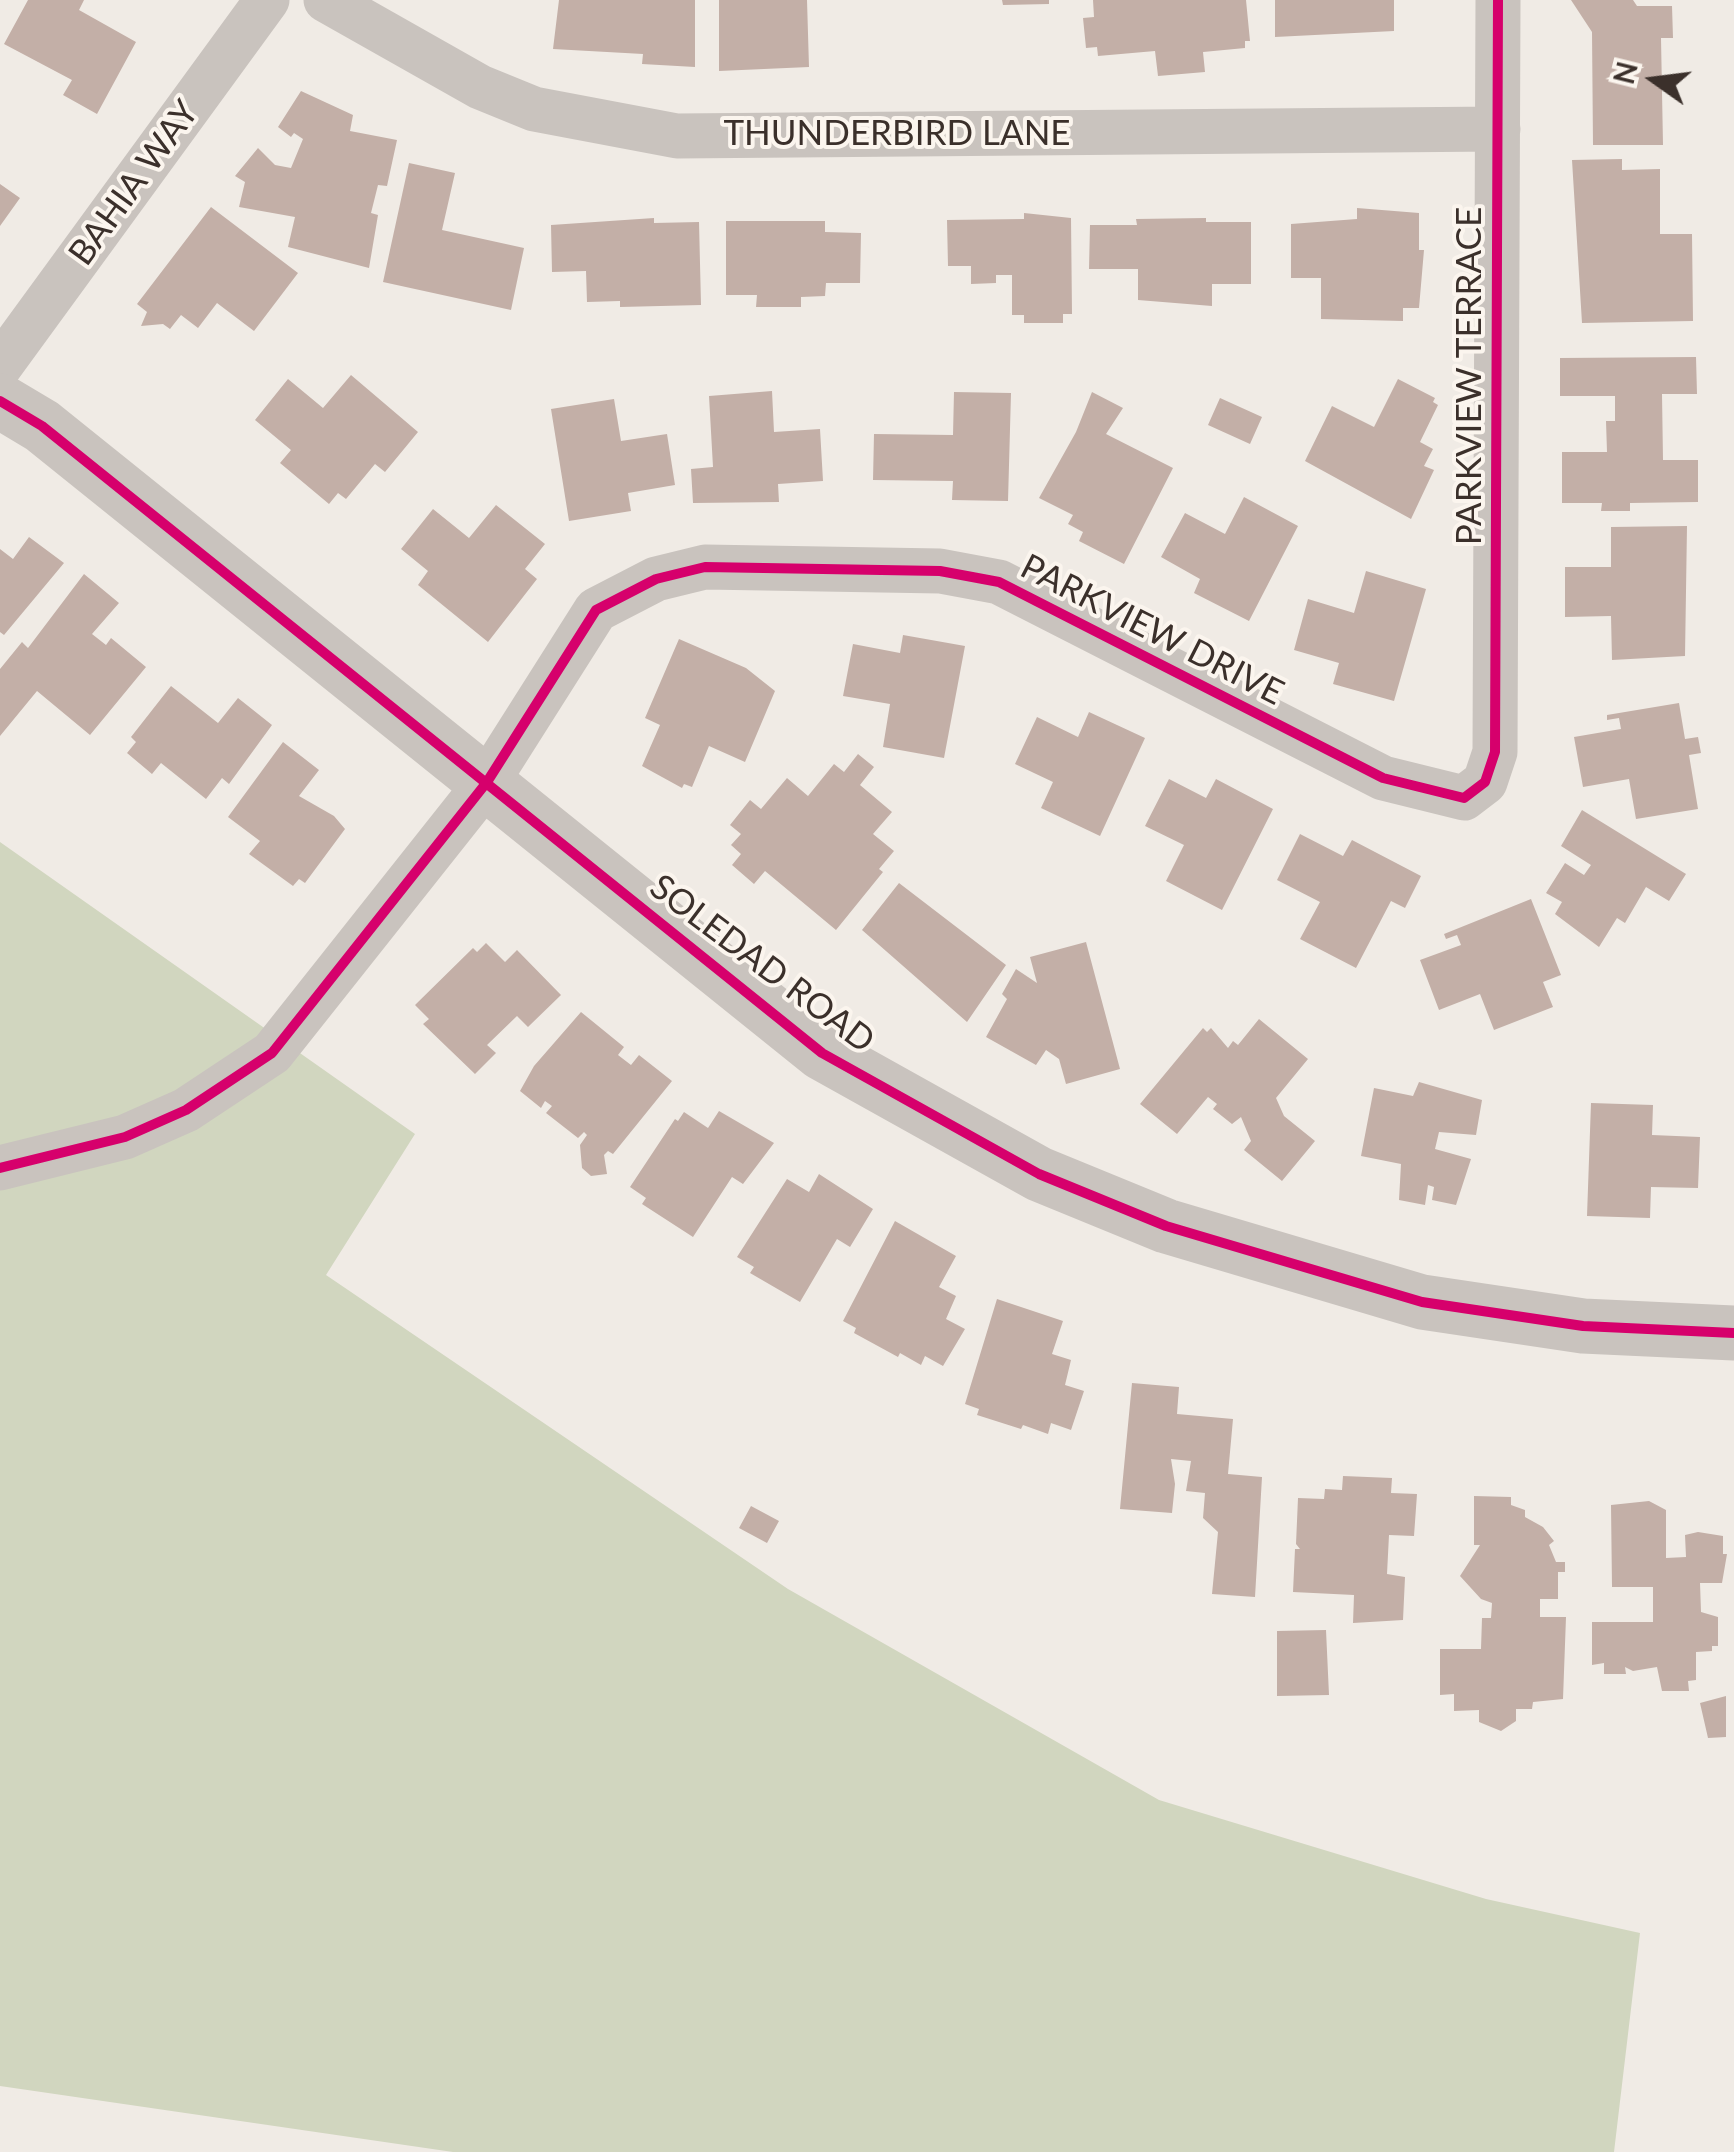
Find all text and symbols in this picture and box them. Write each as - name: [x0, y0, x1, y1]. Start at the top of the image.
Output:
- north arrow: [1604, 30, 1704, 130]
- text: N: [1606, 58, 1644, 87]
- street label: BAHIA WAY: [60, 93, 208, 273]
- street label: THUNDERBIRD LANE: [723, 113, 1071, 155]
- street label: PARKVIEW TERRACE: [1449, 207, 1491, 545]
- street label: PARKVIEW DRIVE: [1014, 546, 1290, 714]
- street label: SOLEDAD ROAD: [642, 866, 882, 1062]

